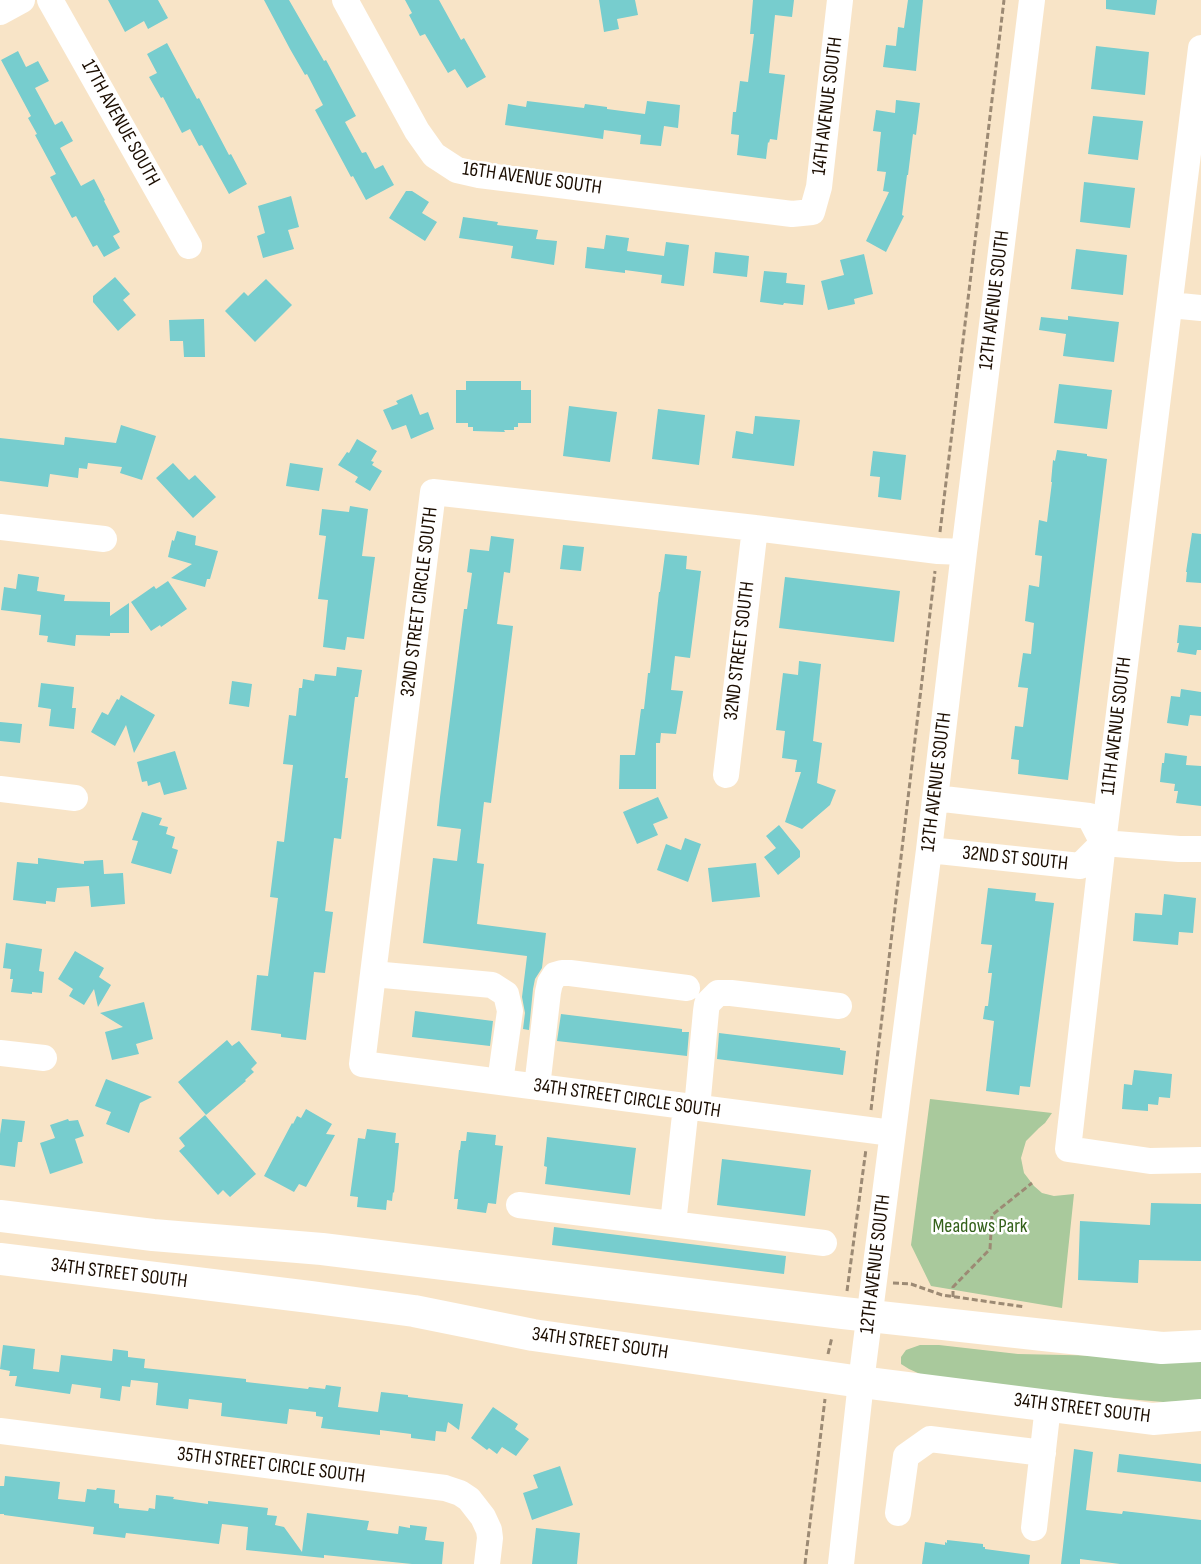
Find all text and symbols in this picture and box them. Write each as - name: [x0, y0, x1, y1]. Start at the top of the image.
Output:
- street label: 14TH AVENUE SOUTH: [808, 36, 848, 176]
- street label: 17TH AVENUE SOUTH: [76, 56, 164, 190]
- street label: 16TH AVENUE SOUTH: [461, 157, 603, 201]
- street label: 12TH AVENUE SOUTH: [975, 229, 1015, 371]
- street label: 32ND STREET CIRCLE SOUTH: [396, 506, 444, 698]
- street label: 32ND STREET SOUTH: [720, 580, 760, 722]
- street label: 11TH AVENUE SOUTH: [1097, 656, 1137, 796]
- street label: 12TH AVENUE SOUTH: [917, 711, 957, 853]
- street label: 32ND ST SOUTH: [961, 842, 1069, 876]
- street label: 34TH STREET CIRCLE SOUTH: [532, 1074, 722, 1124]
- street label: 12TH AVENUE SOUTH: [856, 1193, 896, 1335]
- park label: Meadows Park: [932, 1215, 1028, 1239]
- street label: 34TH STREET SOUTH: [49, 1254, 189, 1294]
- street label: 34TH STREET SOUTH: [530, 1323, 670, 1365]
- street label: 34TH STREET SOUTH: [1012, 1389, 1152, 1429]
- street label: 35TH STREET CIRCLE SOUTH: [176, 1443, 366, 1489]

